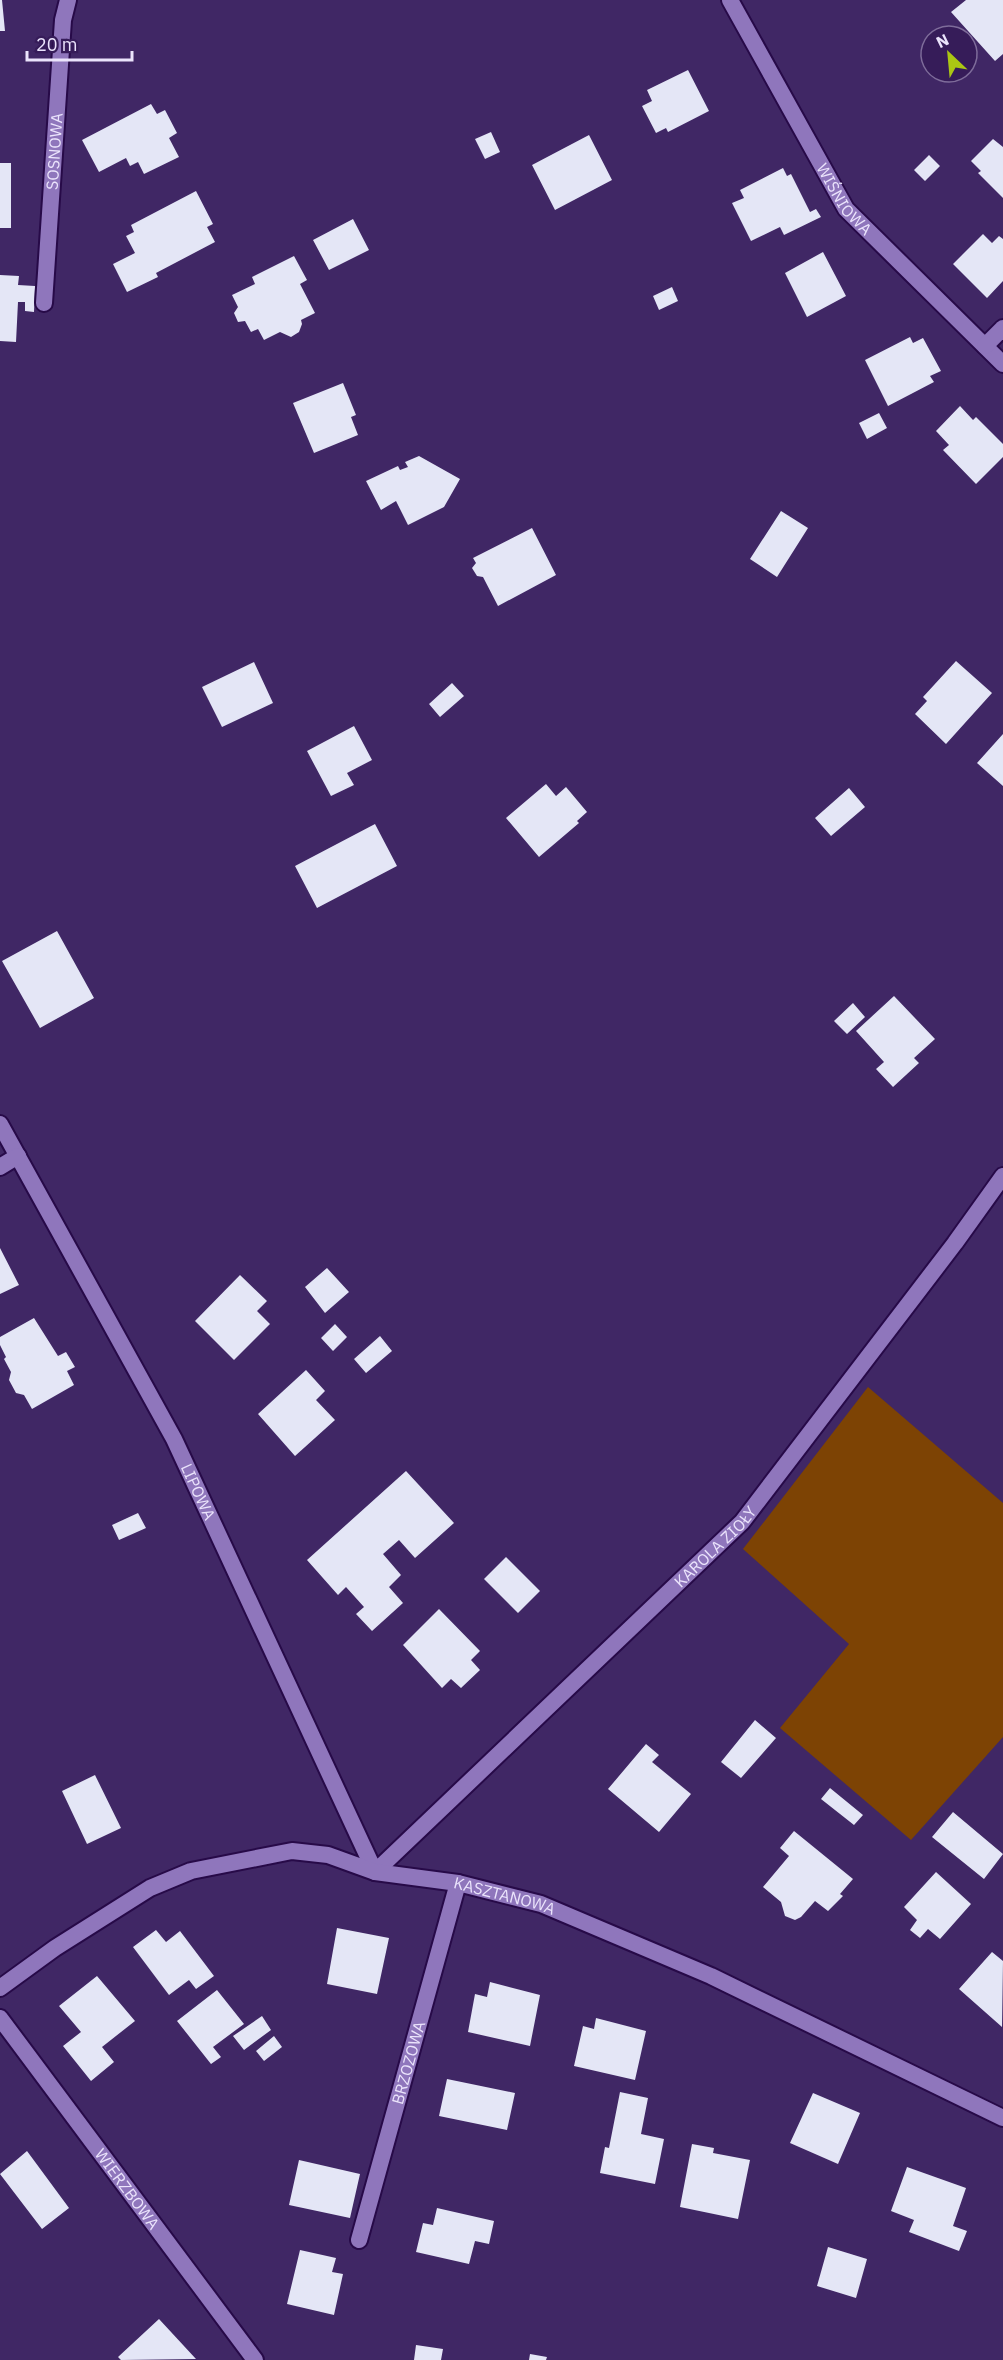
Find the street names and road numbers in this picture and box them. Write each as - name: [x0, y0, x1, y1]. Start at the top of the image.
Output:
- street label: SOSNOWA: [42, 112, 67, 190]
- street label: WIŚNIOWA: [813, 160, 876, 239]
- street label: LIPOWA: [177, 1460, 220, 1523]
- street label: KAROLA ZIOŁY: [670, 1502, 761, 1592]
- street label: KASZTANOWA: [452, 1872, 559, 1919]
- street label: BRZOZOWA: [387, 2019, 429, 2107]
- street label: WIERZBOWA: [91, 2144, 164, 2233]

